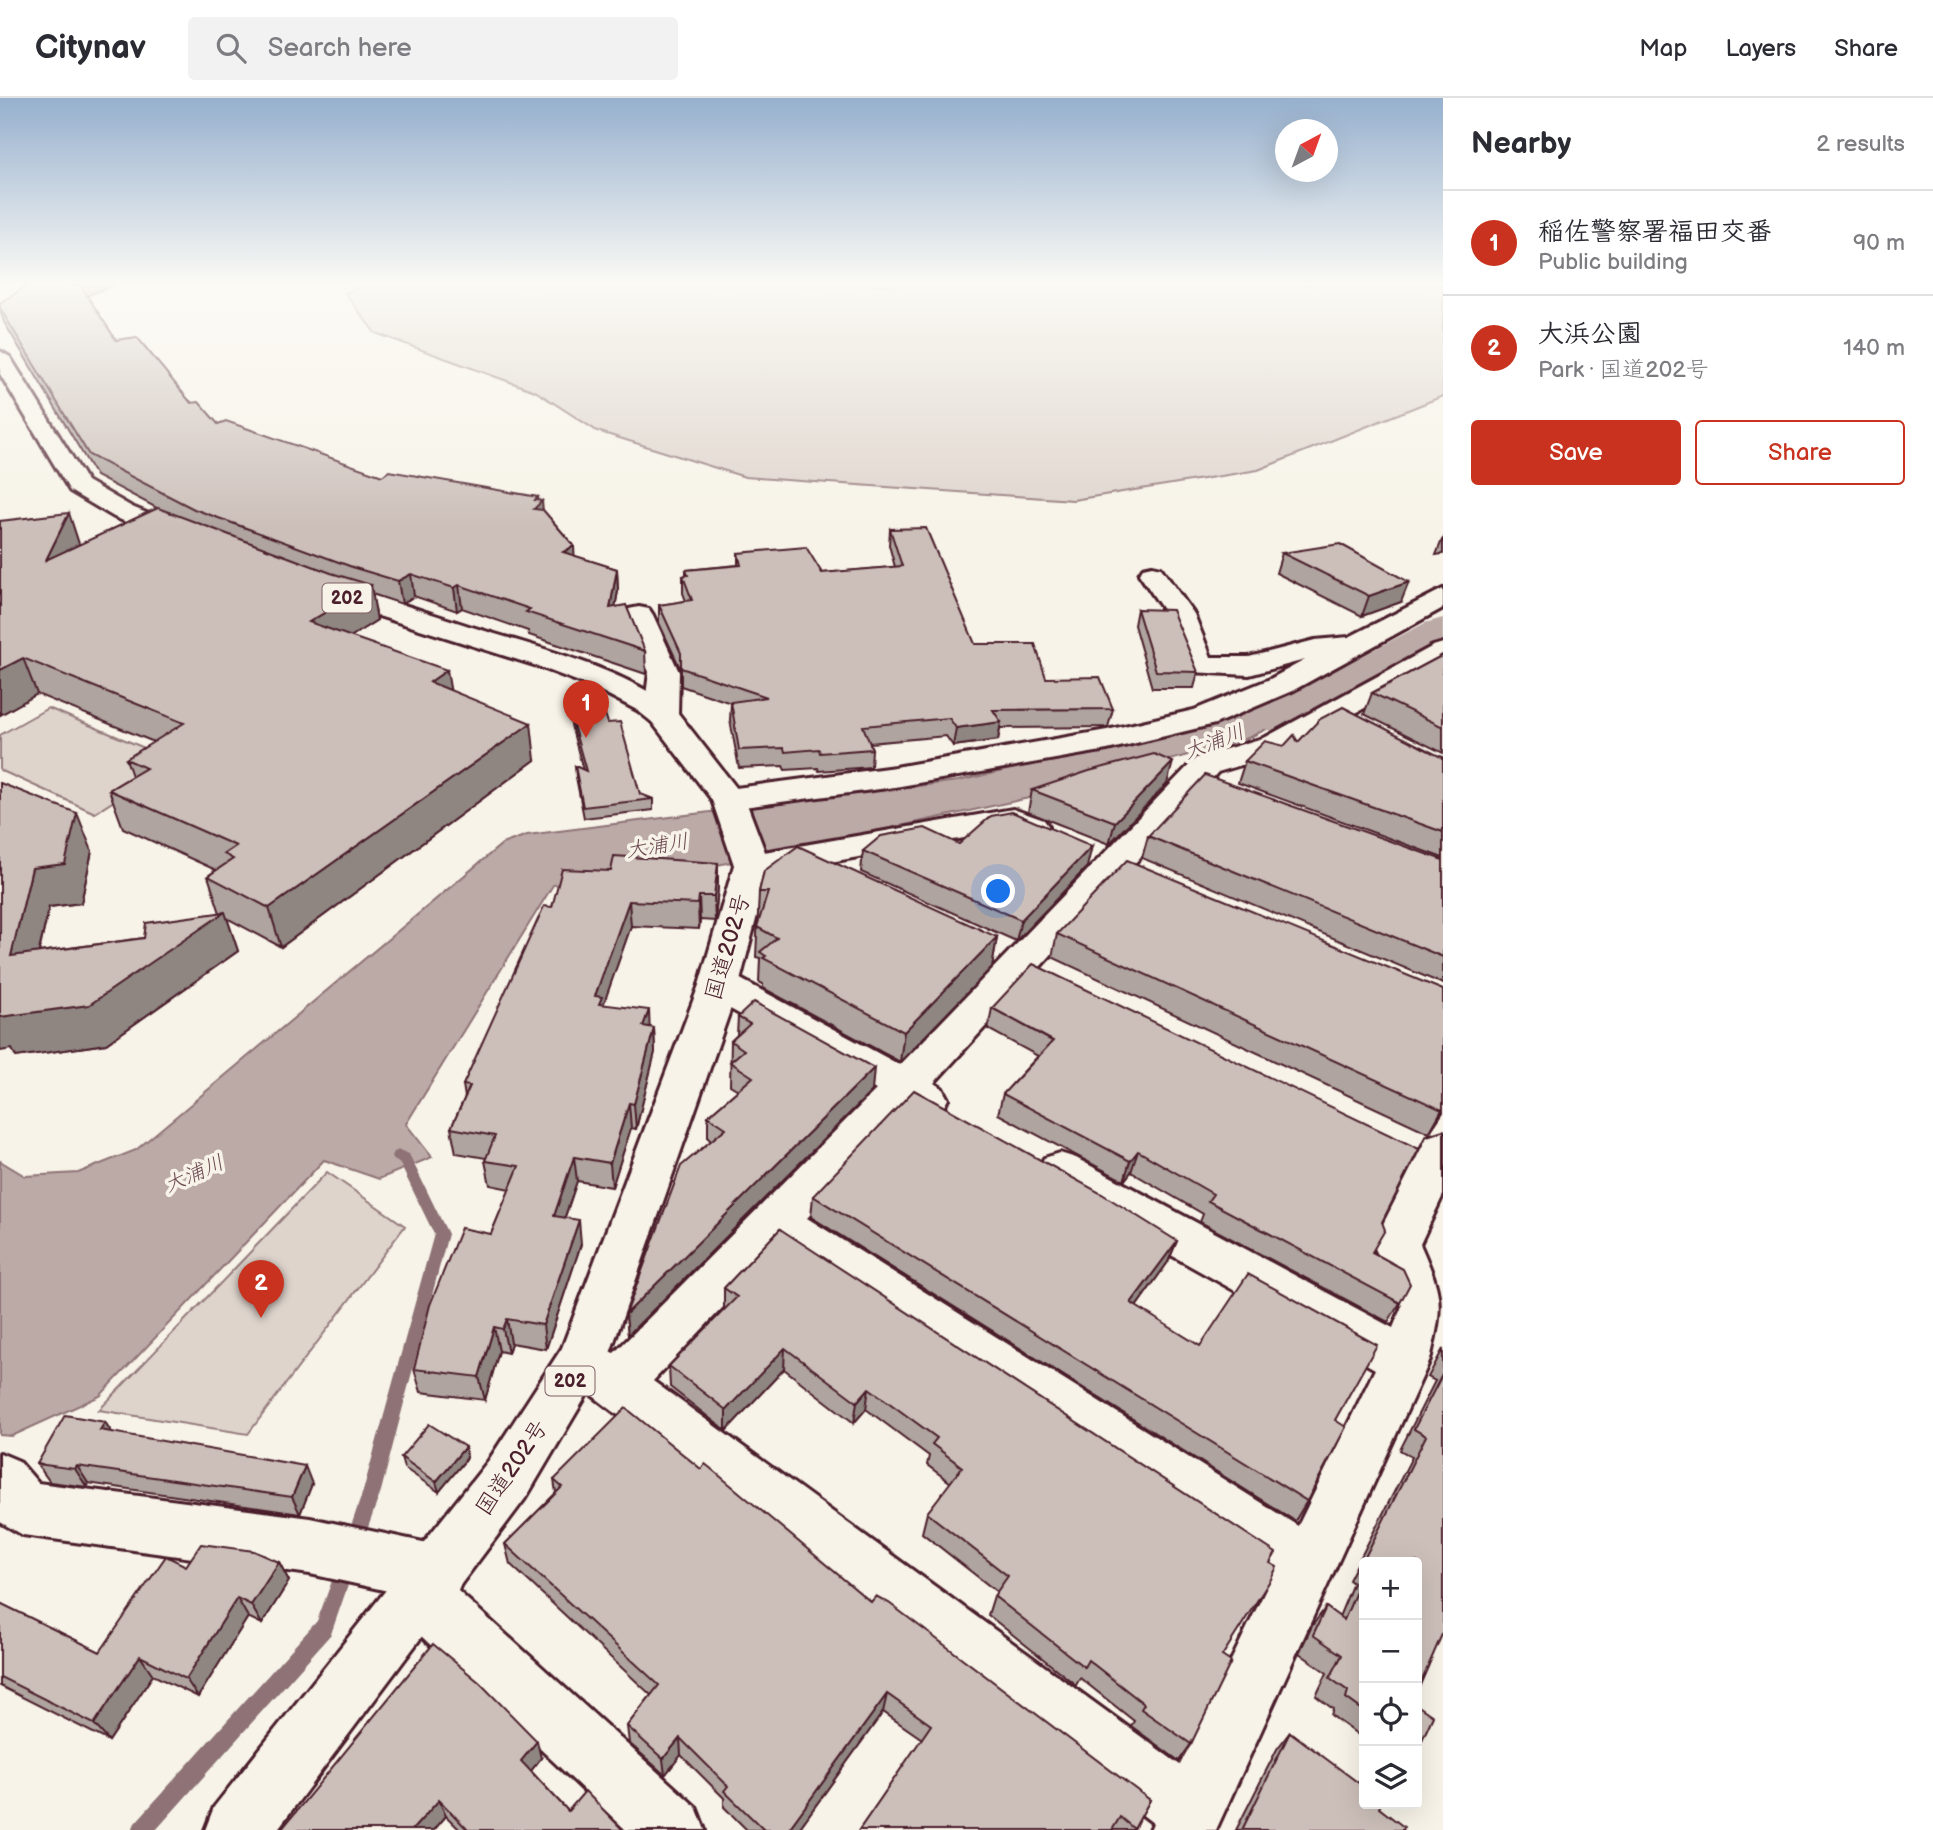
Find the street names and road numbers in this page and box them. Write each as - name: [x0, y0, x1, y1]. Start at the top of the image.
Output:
- road number: 202: [322, 584, 372, 612]
- street label: 国道202号: [699, 890, 757, 1004]
- road number: 202: [546, 1366, 594, 1396]
- street label: 国道202号: [470, 1415, 554, 1521]

